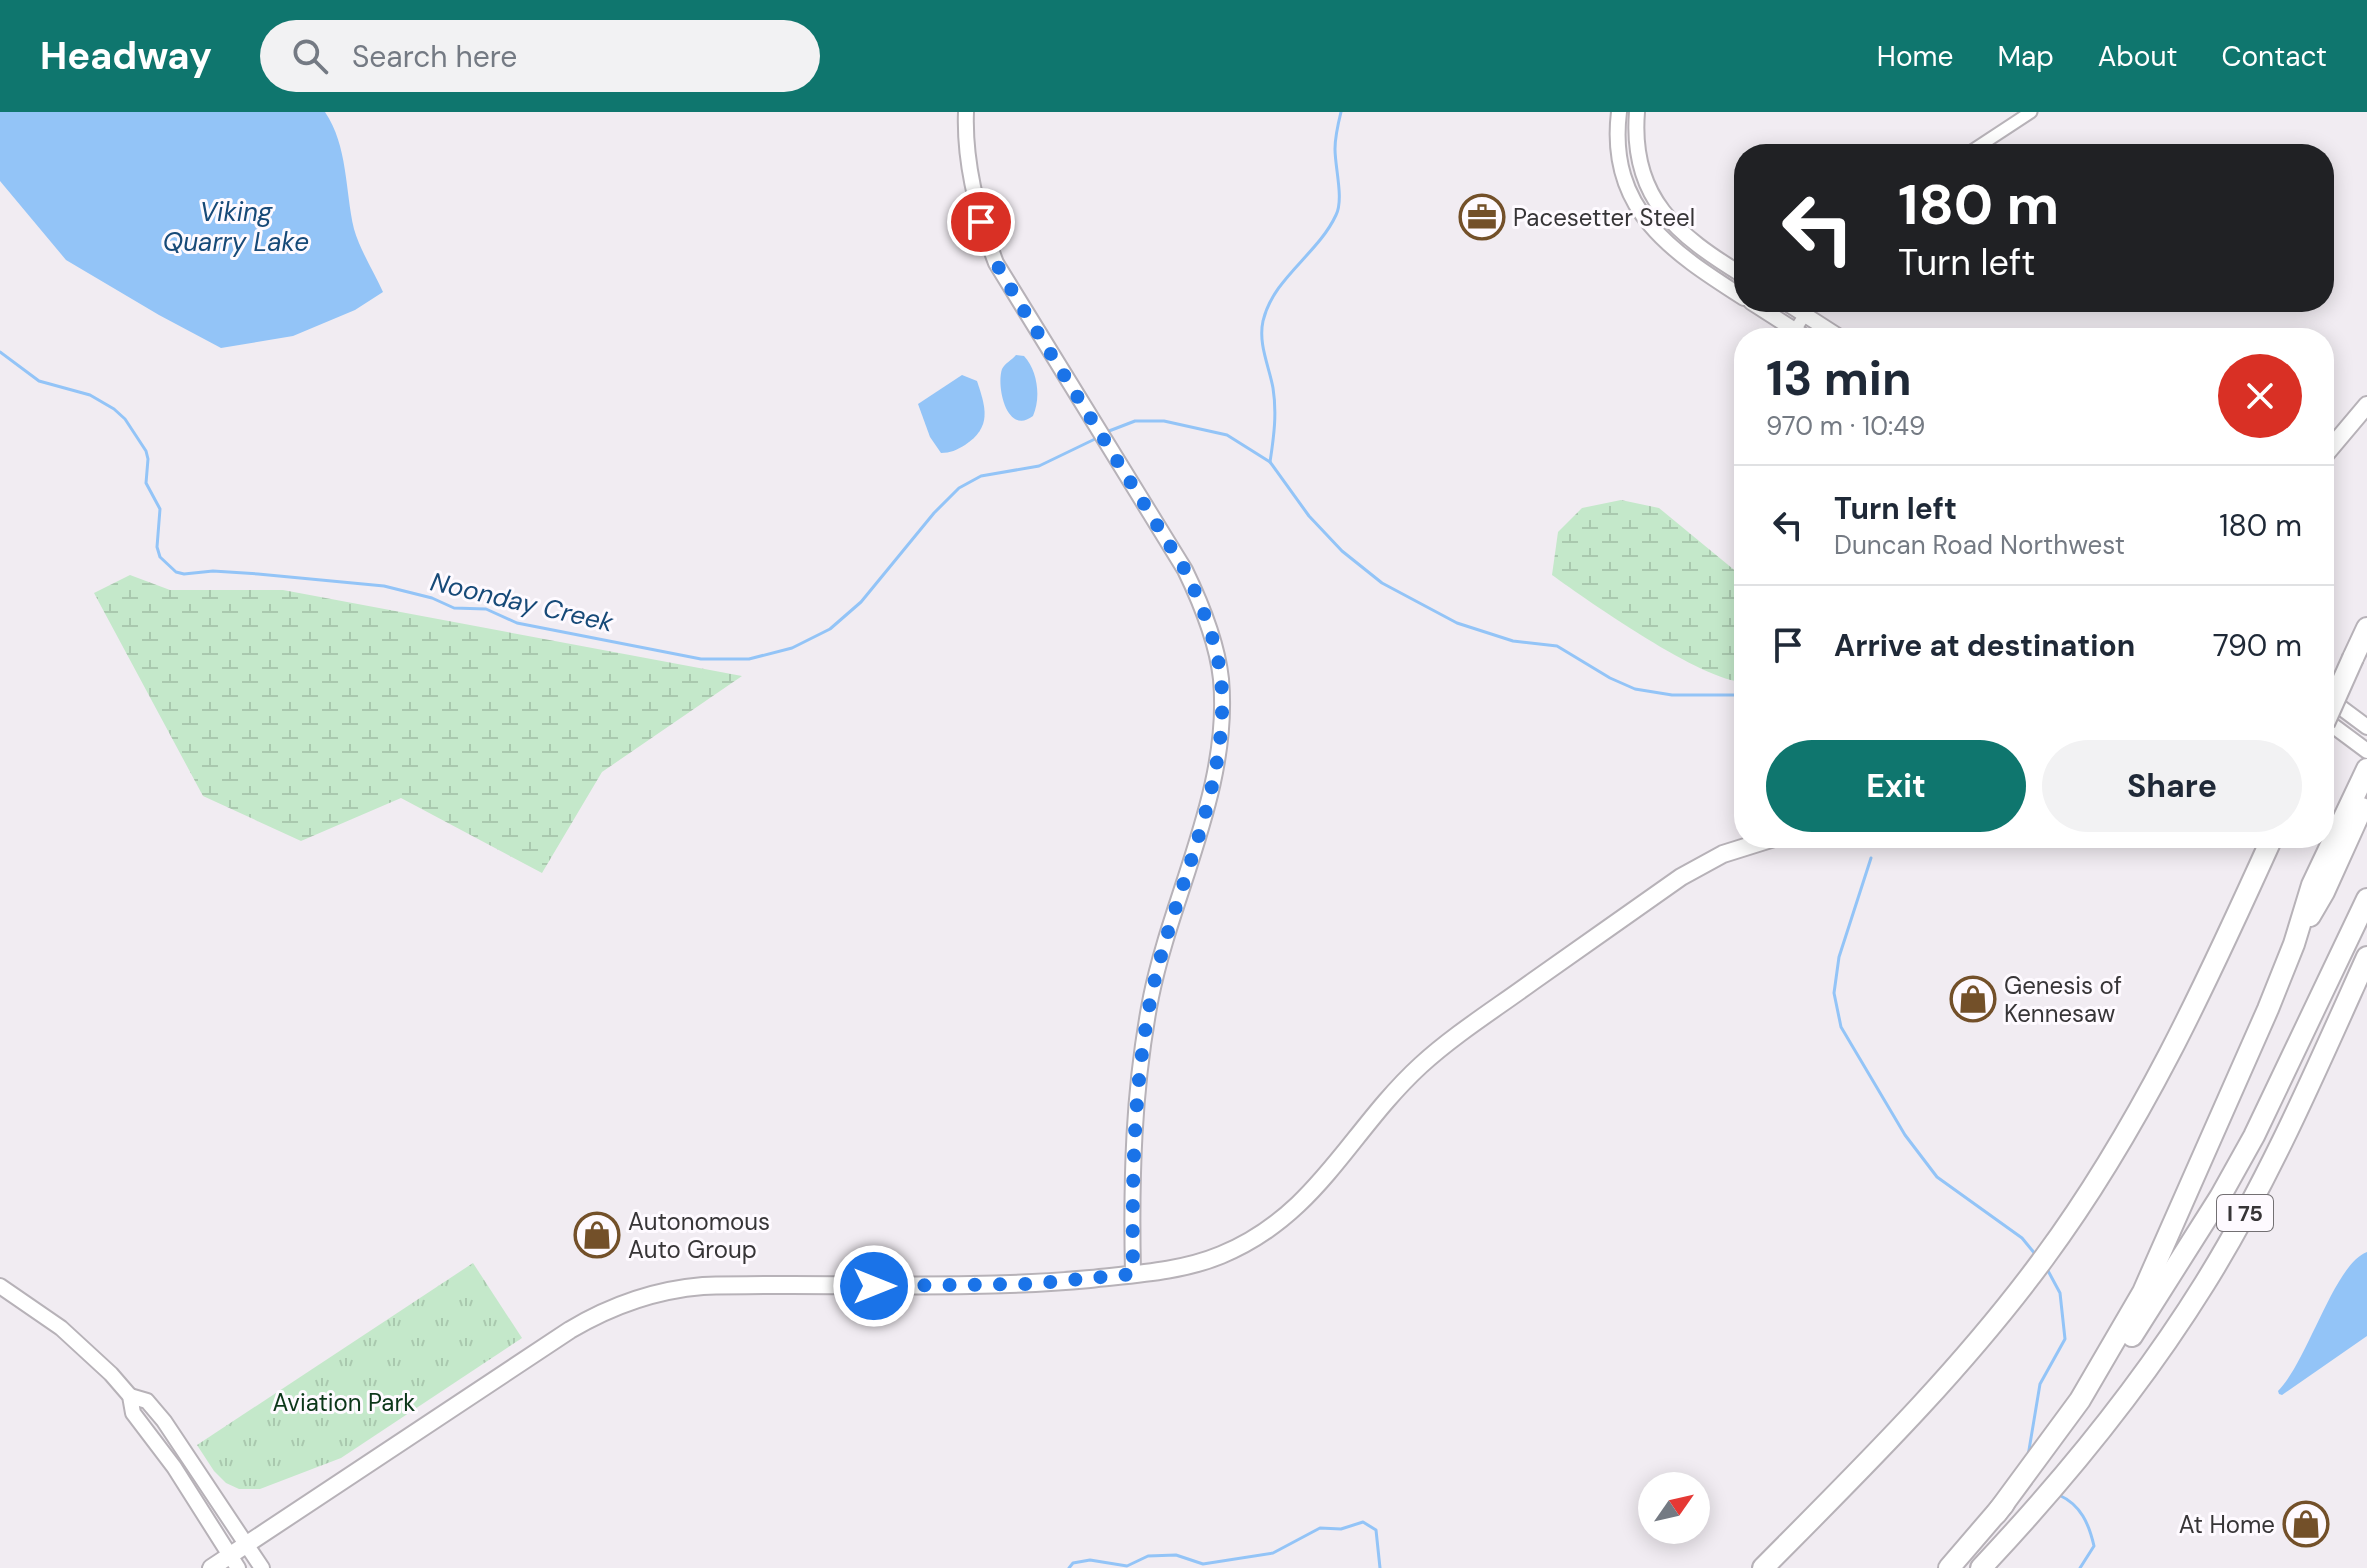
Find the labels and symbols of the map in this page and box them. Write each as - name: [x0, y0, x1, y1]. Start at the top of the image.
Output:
- pin: [947, 188, 1015, 256]
- office icon: Pacesetter Steel: [1458, 193, 1506, 241]
- water label: Viking Quarry Lake: [163, 195, 309, 259]
- place label: Pacesetter Steel: [1513, 202, 1695, 233]
- water label: Noonday Creek: [427, 564, 617, 640]
- place label: Genesis of Kennesaw: [2004, 970, 2122, 1029]
- shop icon: Genesis of Kennesaw: [1949, 975, 1997, 1023]
- road number: I 75: [2217, 1195, 2273, 1231]
- place label: Autonomous Auto Group: [628, 1206, 770, 1265]
- shop icon: Autonomous Auto Group: [573, 1211, 621, 1259]
- position arrow: [832, 1244, 916, 1328]
- park label: Aviation Park: [273, 1387, 415, 1418]
- north arrow: [1638, 1472, 1710, 1544]
- shop icon: At Home: [2282, 1500, 2330, 1548]
- place label: At Home: [2179, 1509, 2275, 1540]

